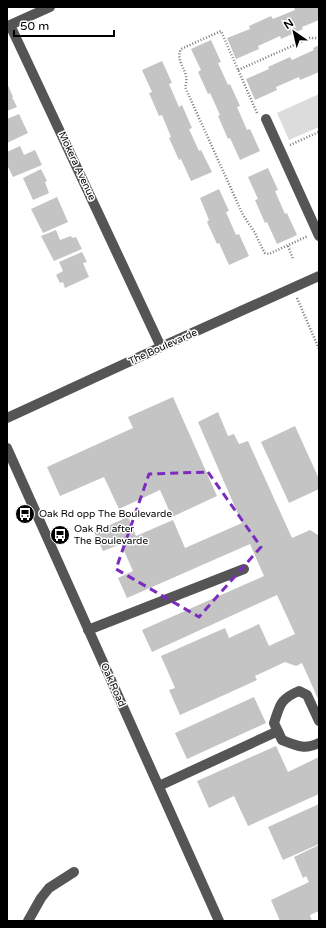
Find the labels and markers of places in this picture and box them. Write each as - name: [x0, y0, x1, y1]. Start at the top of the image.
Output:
- bus stop icon: Oak Rd opp The Boulevarde: [14, 503, 36, 525]
- place label: Oak Rd opp The Boulevarde: [39, 508, 172, 520]
- place label: Oak Rd after The Boulevarde: [74, 523, 148, 547]
- bus stop icon: Oak Rd after The Boulevarde: [49, 524, 71, 546]

